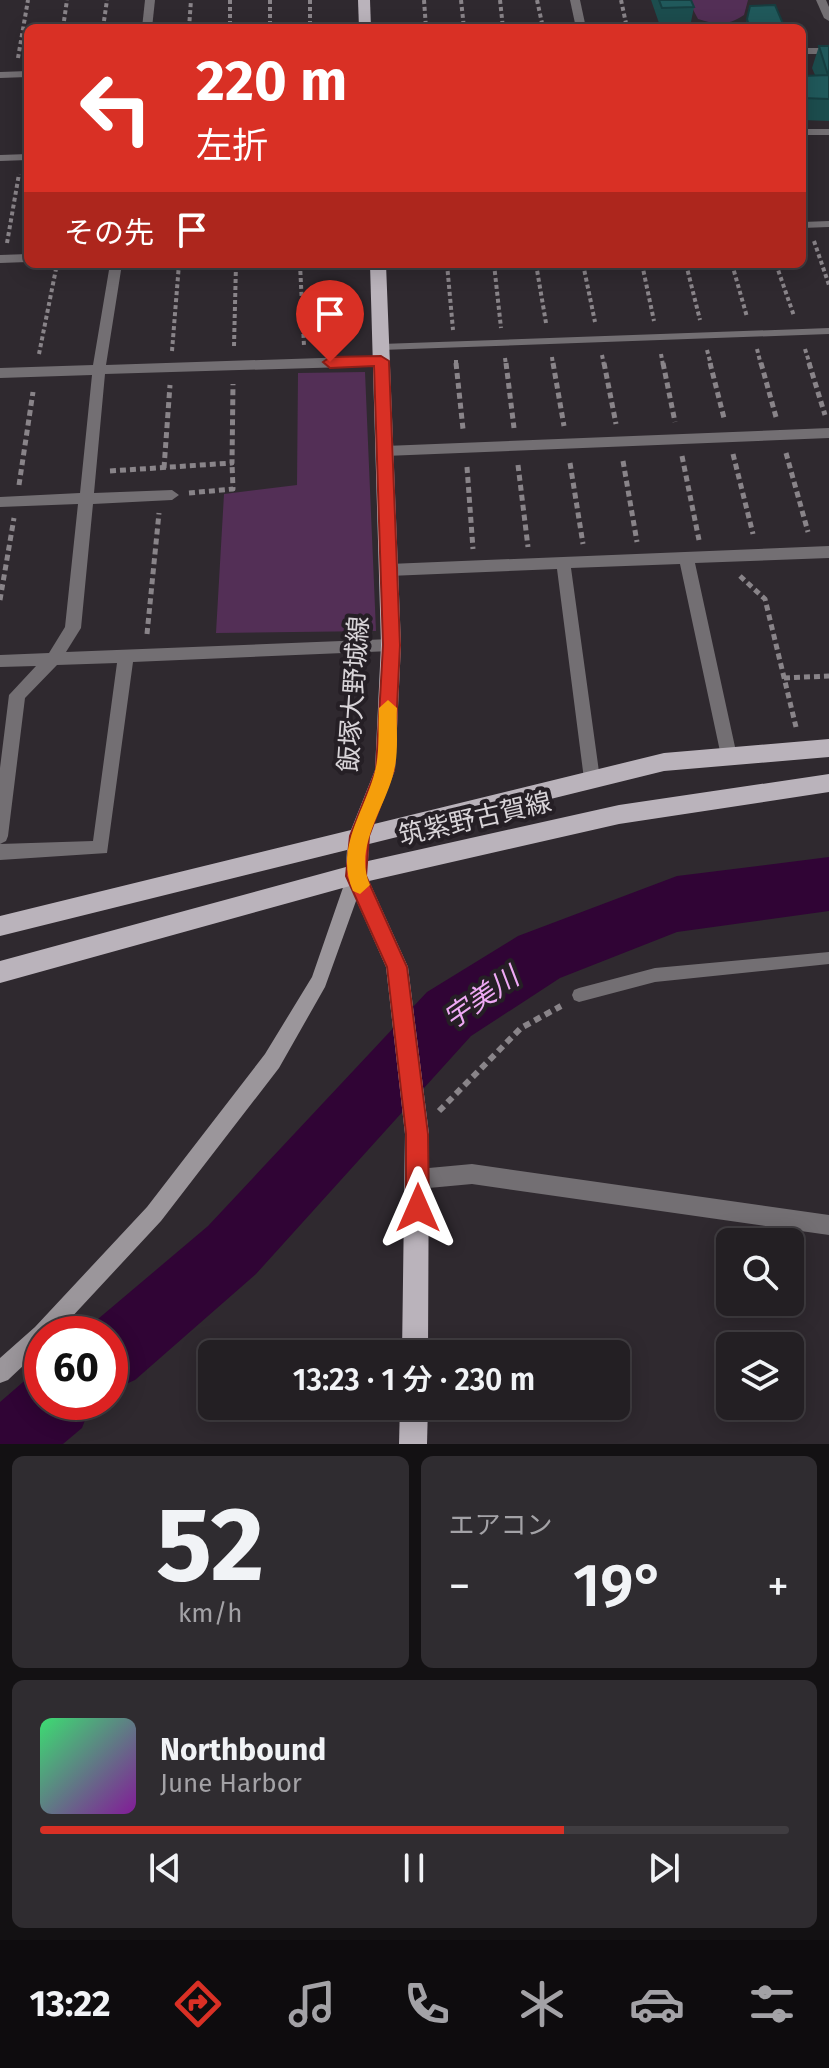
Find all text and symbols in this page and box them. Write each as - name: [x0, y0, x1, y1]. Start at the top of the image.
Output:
- text: 220 m: [196, 48, 347, 115]
- icon: left: [64, 56, 168, 160]
- text: 左折: [196, 124, 268, 168]
- icon: arrive: [170, 208, 214, 252]
- text: その先: [64, 215, 154, 251]
- pin: [296, 280, 364, 362]
- icon: arrive: [308, 292, 352, 336]
- street label: 飯塚大野城線: [333, 615, 375, 773]
- street label: 筑紫野古賀線: [396, 786, 554, 852]
- water label: 宇美川: [437, 959, 527, 1036]
- position arrow: [376, 1166, 460, 1250]
- map controls: [716, 1228, 804, 1420]
- button: search: [716, 1228, 804, 1316]
- speed limit sign: 60: [24, 1316, 128, 1420]
- button: layers: [716, 1332, 804, 1420]
- text: 13:23 · 1 分 · 230 m: [293, 1362, 535, 1398]
- text: 52: [156, 1483, 264, 1608]
- text: エアコン: [449, 1510, 553, 1541]
- text: 19°: [573, 1550, 665, 1622]
- text: −: [449, 1560, 471, 1613]
- text: +: [767, 1560, 789, 1613]
- text: km/h: [178, 1598, 242, 1629]
- text: Northbound: [160, 1732, 326, 1768]
- text: June Harbor: [160, 1768, 302, 1799]
- icon: previous: [143, 1846, 187, 1890]
- icon: pause: [392, 1846, 436, 1890]
- icon: next: [642, 1846, 686, 1890]
- icon: directions: [170, 1976, 226, 2032]
- icon: music: [284, 1976, 340, 2032]
- icon: phone: [399, 1976, 455, 2032]
- icon: climate: [514, 1976, 570, 2032]
- icon: car: [629, 1976, 685, 2032]
- icon: filters: [744, 1976, 800, 2032]
- text: 13:22: [29, 1982, 111, 2026]

